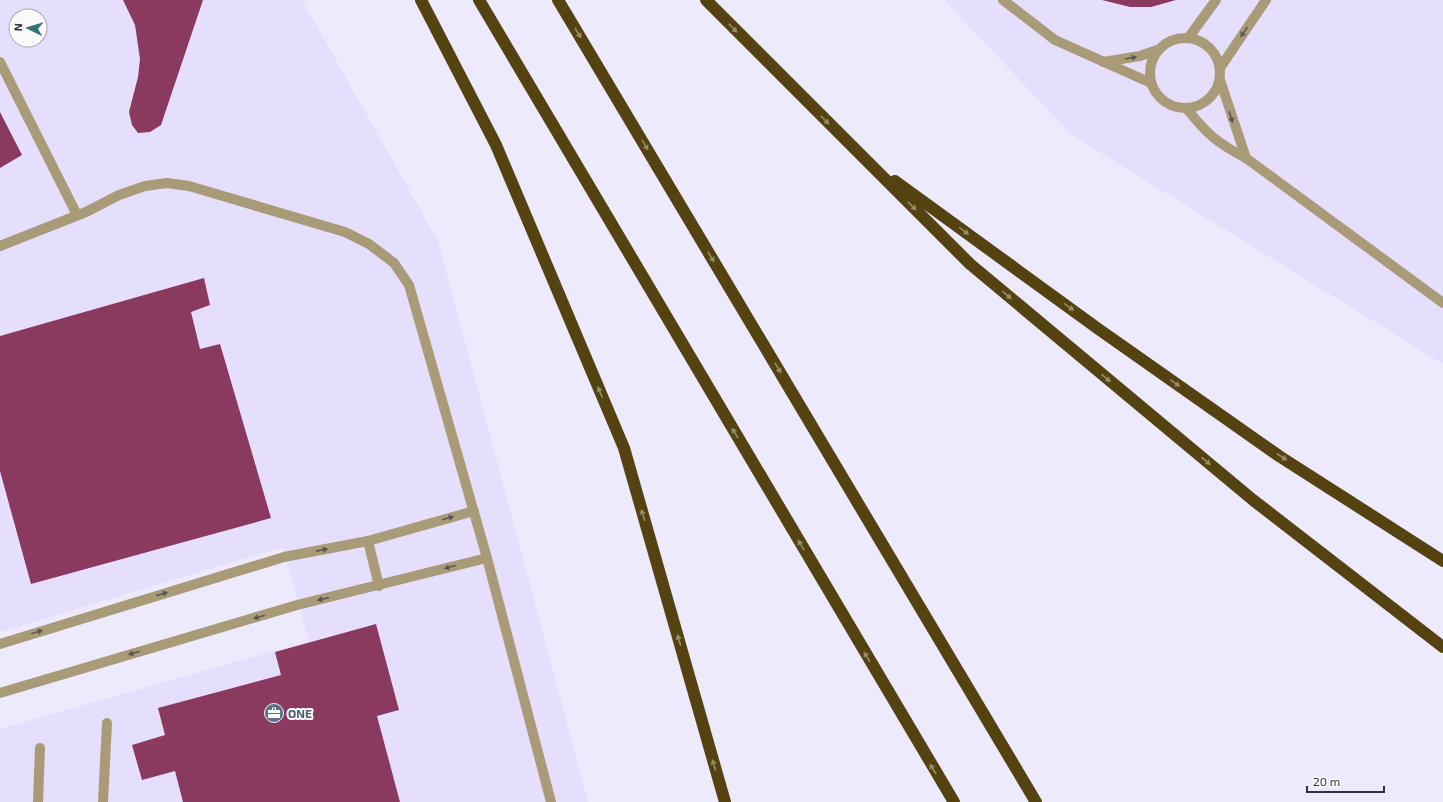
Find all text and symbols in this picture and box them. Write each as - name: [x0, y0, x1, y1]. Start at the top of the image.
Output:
- north arrow: [8, 8, 48, 48]
- text: N: [11, 23, 24, 32]
- one-way arrow: [728, 23, 738, 33]
- one-way arrow: [1240, 27, 1248, 37]
- one-way arrow: [575, 28, 582, 39]
- one-way arrow: [1125, 54, 1137, 60]
- one-way arrow: [1229, 111, 1235, 123]
- one-way arrow: [820, 115, 830, 125]
- one-way arrow: [641, 139, 648, 151]
- one-way arrow: [907, 201, 917, 211]
- one-way arrow: [959, 227, 969, 235]
- one-way arrow: [708, 251, 715, 263]
- one-way arrow: [1001, 291, 1012, 300]
- one-way arrow: [1064, 303, 1075, 312]
- one-way arrow: [774, 363, 782, 373]
- one-way arrow: [1101, 374, 1112, 383]
- one-way arrow: [1170, 379, 1180, 387]
- one-way arrow: [597, 386, 603, 398]
- one-way arrow: [731, 427, 738, 439]
- one-way arrow: [1276, 454, 1287, 461]
- one-way arrow: [1201, 457, 1212, 466]
- one-way arrow: [640, 508, 646, 520]
- one-way arrow: [442, 515, 454, 521]
- one-way arrow: [797, 539, 804, 551]
- one-way arrow: [316, 546, 328, 552]
- one-way arrow: [443, 565, 456, 571]
- one-way arrow: [156, 591, 168, 597]
- one-way arrow: [317, 596, 329, 602]
- one-way arrow: [253, 614, 265, 620]
- one-way arrow: [32, 629, 44, 635]
- one-way arrow: [676, 633, 682, 645]
- one-way arrow: [128, 650, 140, 656]
- one-way arrow: [863, 651, 870, 663]
- office icon: ONE: [263, 702, 285, 724]
- place label: ONE: [288, 706, 312, 720]
- one-way arrow: [711, 758, 717, 770]
- one-way arrow: [930, 763, 937, 775]
- scale bar: [1307, 768, 1384, 794]
- text: 20 m: [1313, 774, 1340, 788]

